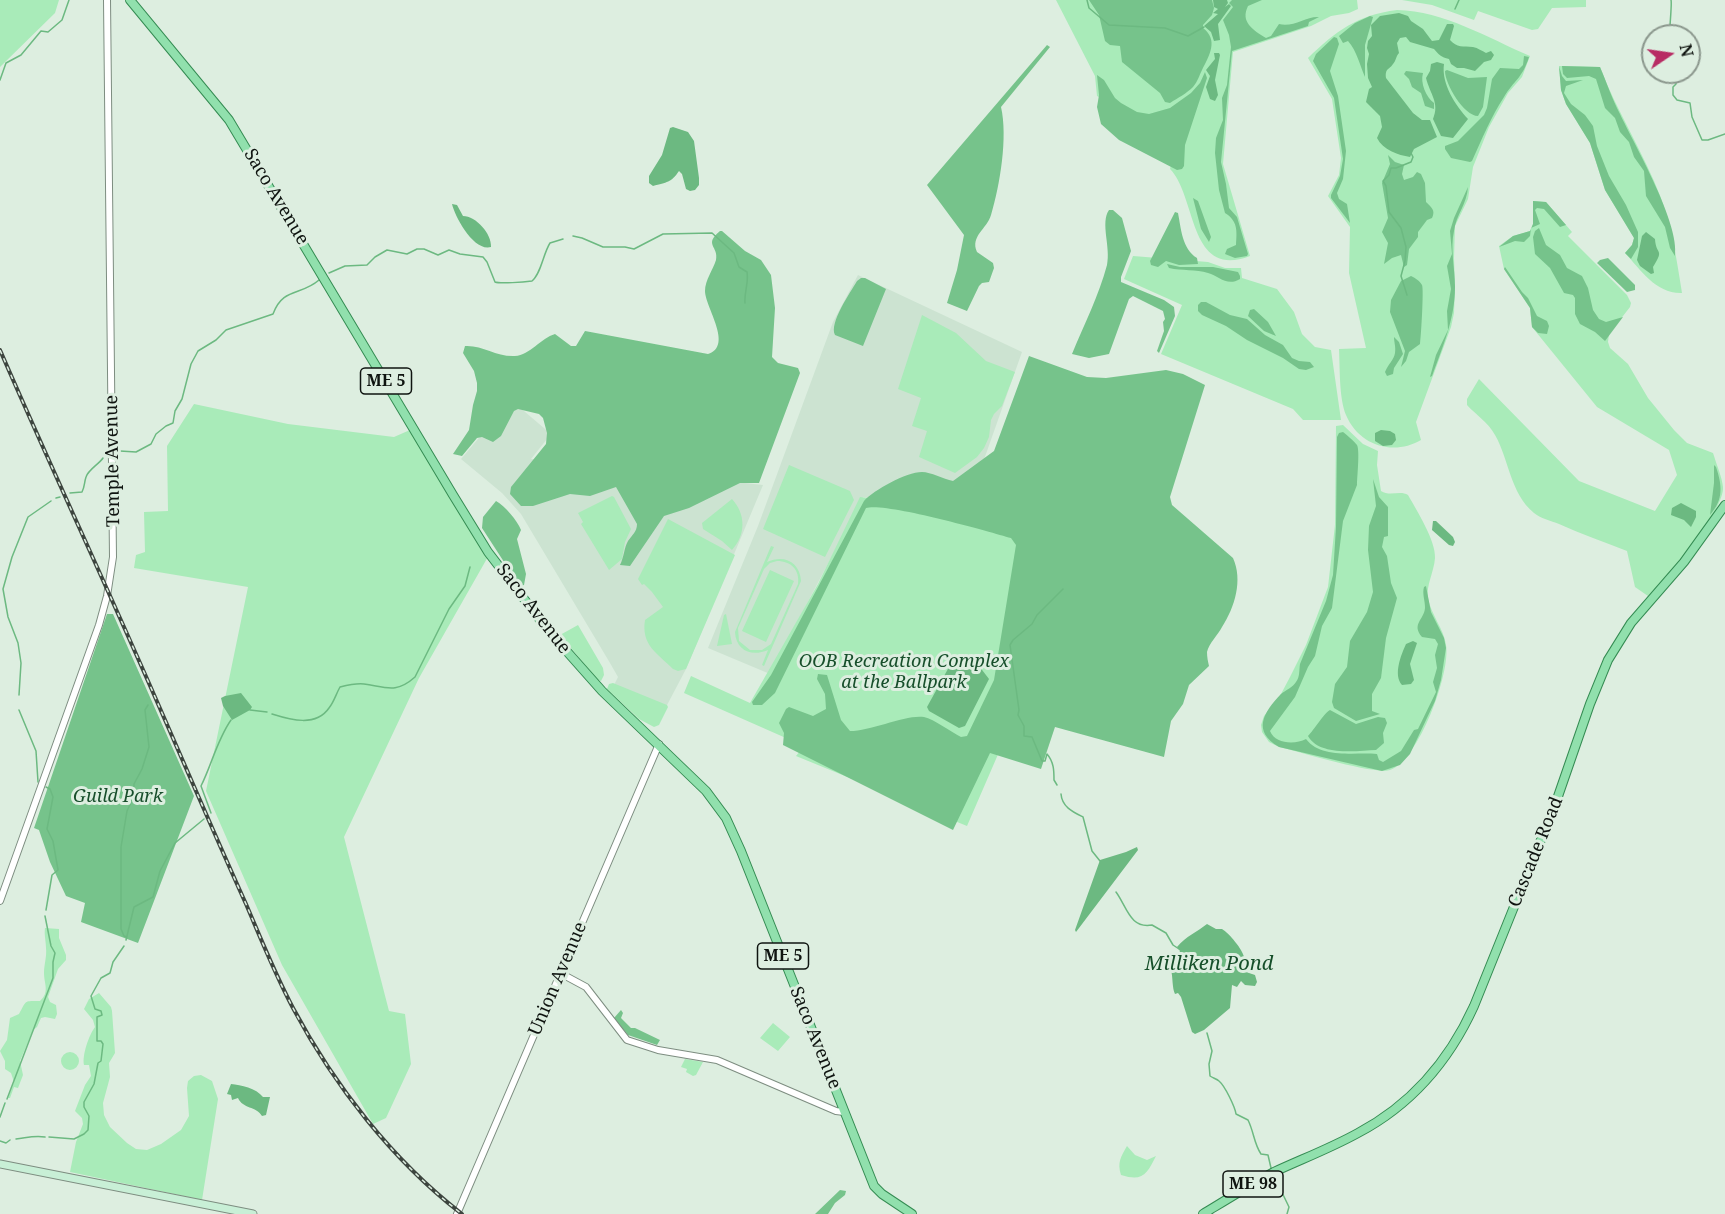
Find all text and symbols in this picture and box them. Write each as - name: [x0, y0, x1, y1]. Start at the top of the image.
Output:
- north arrow: [1641, 24, 1701, 84]
- text: N: [1674, 42, 1699, 59]
- street label: Saco Avenue: [239, 145, 313, 249]
- road number: ME 5: [360, 368, 412, 394]
- street label: Temple Avenue: [101, 395, 125, 527]
- street label: Saco Avenue: [491, 560, 575, 658]
- park label: OOB Recreation Complex at the Ballpark: [799, 651, 1009, 694]
- park label: Guild Park: [73, 786, 163, 808]
- street label: Cascade Road: [1504, 794, 1568, 910]
- street label: Union Avenue: [524, 919, 592, 1039]
- road number: ME 5: [758, 943, 808, 969]
- water label: Milliken Pond: [1145, 952, 1273, 976]
- street label: Saco Avenue: [785, 984, 845, 1092]
- road number: ME 98: [1223, 1171, 1283, 1197]

